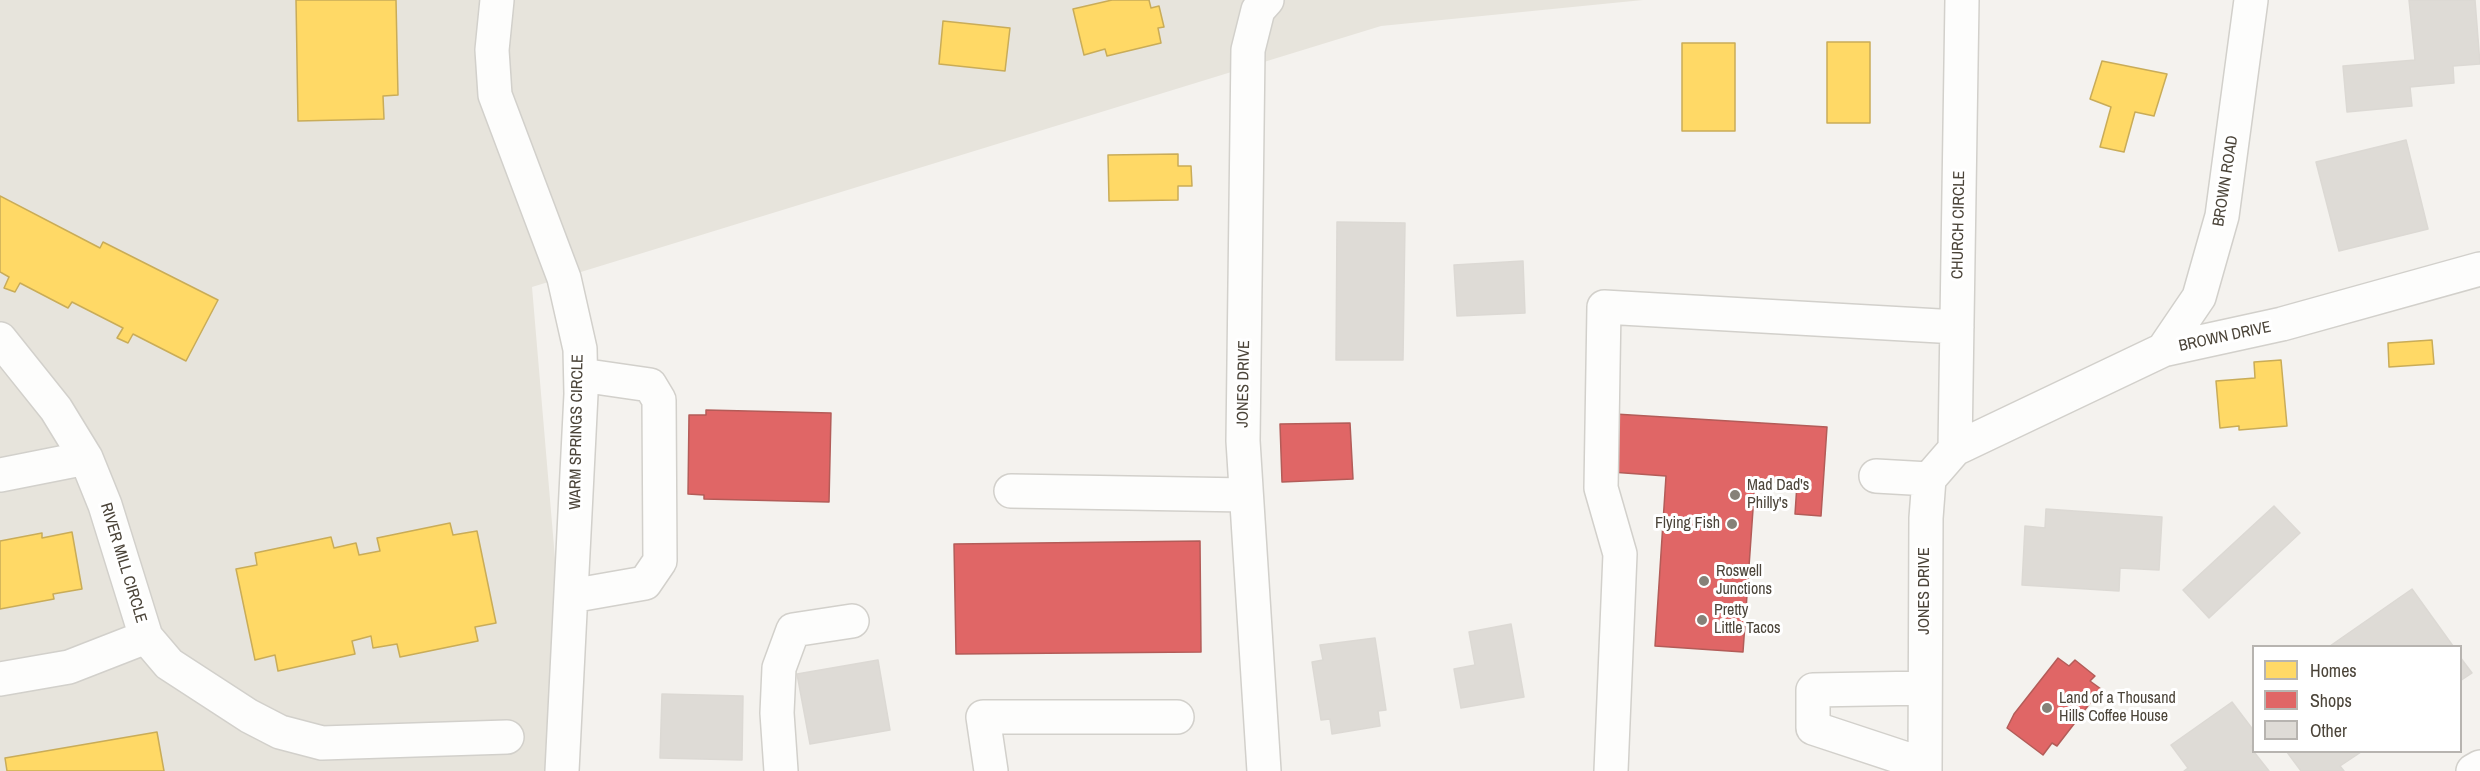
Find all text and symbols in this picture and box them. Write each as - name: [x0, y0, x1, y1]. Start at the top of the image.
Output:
- street label: BROWN ROAD: [2209, 134, 2243, 228]
- street label: CHURCH CIRCLE: [1948, 171, 1970, 279]
- street label: BROWN DRIVE: [2177, 318, 2273, 356]
- street label: JONES DRIVE: [1234, 340, 1254, 428]
- street label: WARM SPRINGS CIRCLE: [566, 354, 588, 510]
- place label: Mad Dad's Philly's: [1747, 476, 1809, 514]
- marker: Mad Dad's Philly's: [1728, 488, 1742, 502]
- street label: RIVER MILL CIRCLE: [96, 501, 150, 625]
- place label: Flying Fish: [1655, 514, 1720, 534]
- marker: Flying Fish: [1725, 517, 1739, 531]
- street label: JONES DRIVE: [1915, 547, 1935, 635]
- place label: Roswell Junctions: [1716, 562, 1772, 600]
- marker: Roswell Junctions: [1697, 574, 1711, 588]
- place label: Pretty Little Tacos: [1714, 601, 1781, 639]
- marker: Pretty Little Tacos: [1695, 613, 1709, 627]
- legend: [2252, 645, 2462, 753]
- text: Homes: [2310, 658, 2357, 683]
- text: Shops: [2310, 688, 2352, 713]
- place label: Land of a Thousand Hills Coffee House: [2059, 689, 2176, 727]
- marker: Land of a Thousand Hills Coffee House: [2040, 701, 2054, 715]
- text: Other: [2310, 718, 2347, 743]

